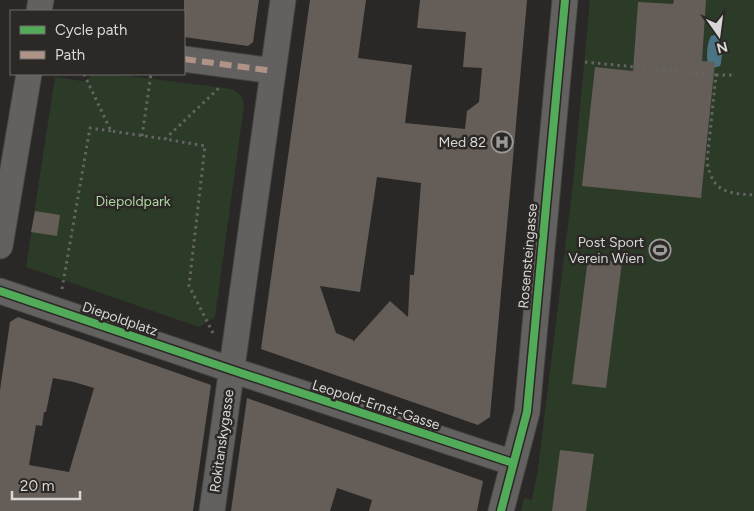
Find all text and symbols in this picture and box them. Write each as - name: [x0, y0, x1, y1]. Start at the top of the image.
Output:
- legend: [10, 10, 185, 75]
- north arrow: [694, 10, 744, 60]
- text: Cycle path: [55, 21, 127, 39]
- text: N: [715, 38, 729, 57]
- text: Path: [55, 46, 85, 64]
- hospital icon: Med 82: [490, 130, 514, 154]
- place label: Med 82: [438, 134, 486, 151]
- park label: Diepoldpark: [95, 193, 171, 210]
- street label: Rosensteingasse: [515, 202, 541, 309]
- place label: Post Sport Verein Wien: [568, 234, 644, 267]
- sports icon: Post Sport Verein Wien: [648, 238, 672, 262]
- street label: Diepoldplatz: [80, 298, 160, 340]
- street label: Leopold-Ernst-Gasse: [310, 376, 442, 434]
- street label: Rokitanskygasse: [206, 388, 238, 494]
- scale bar: [12, 468, 80, 500]
- text: 20 m: [20, 477, 54, 495]

